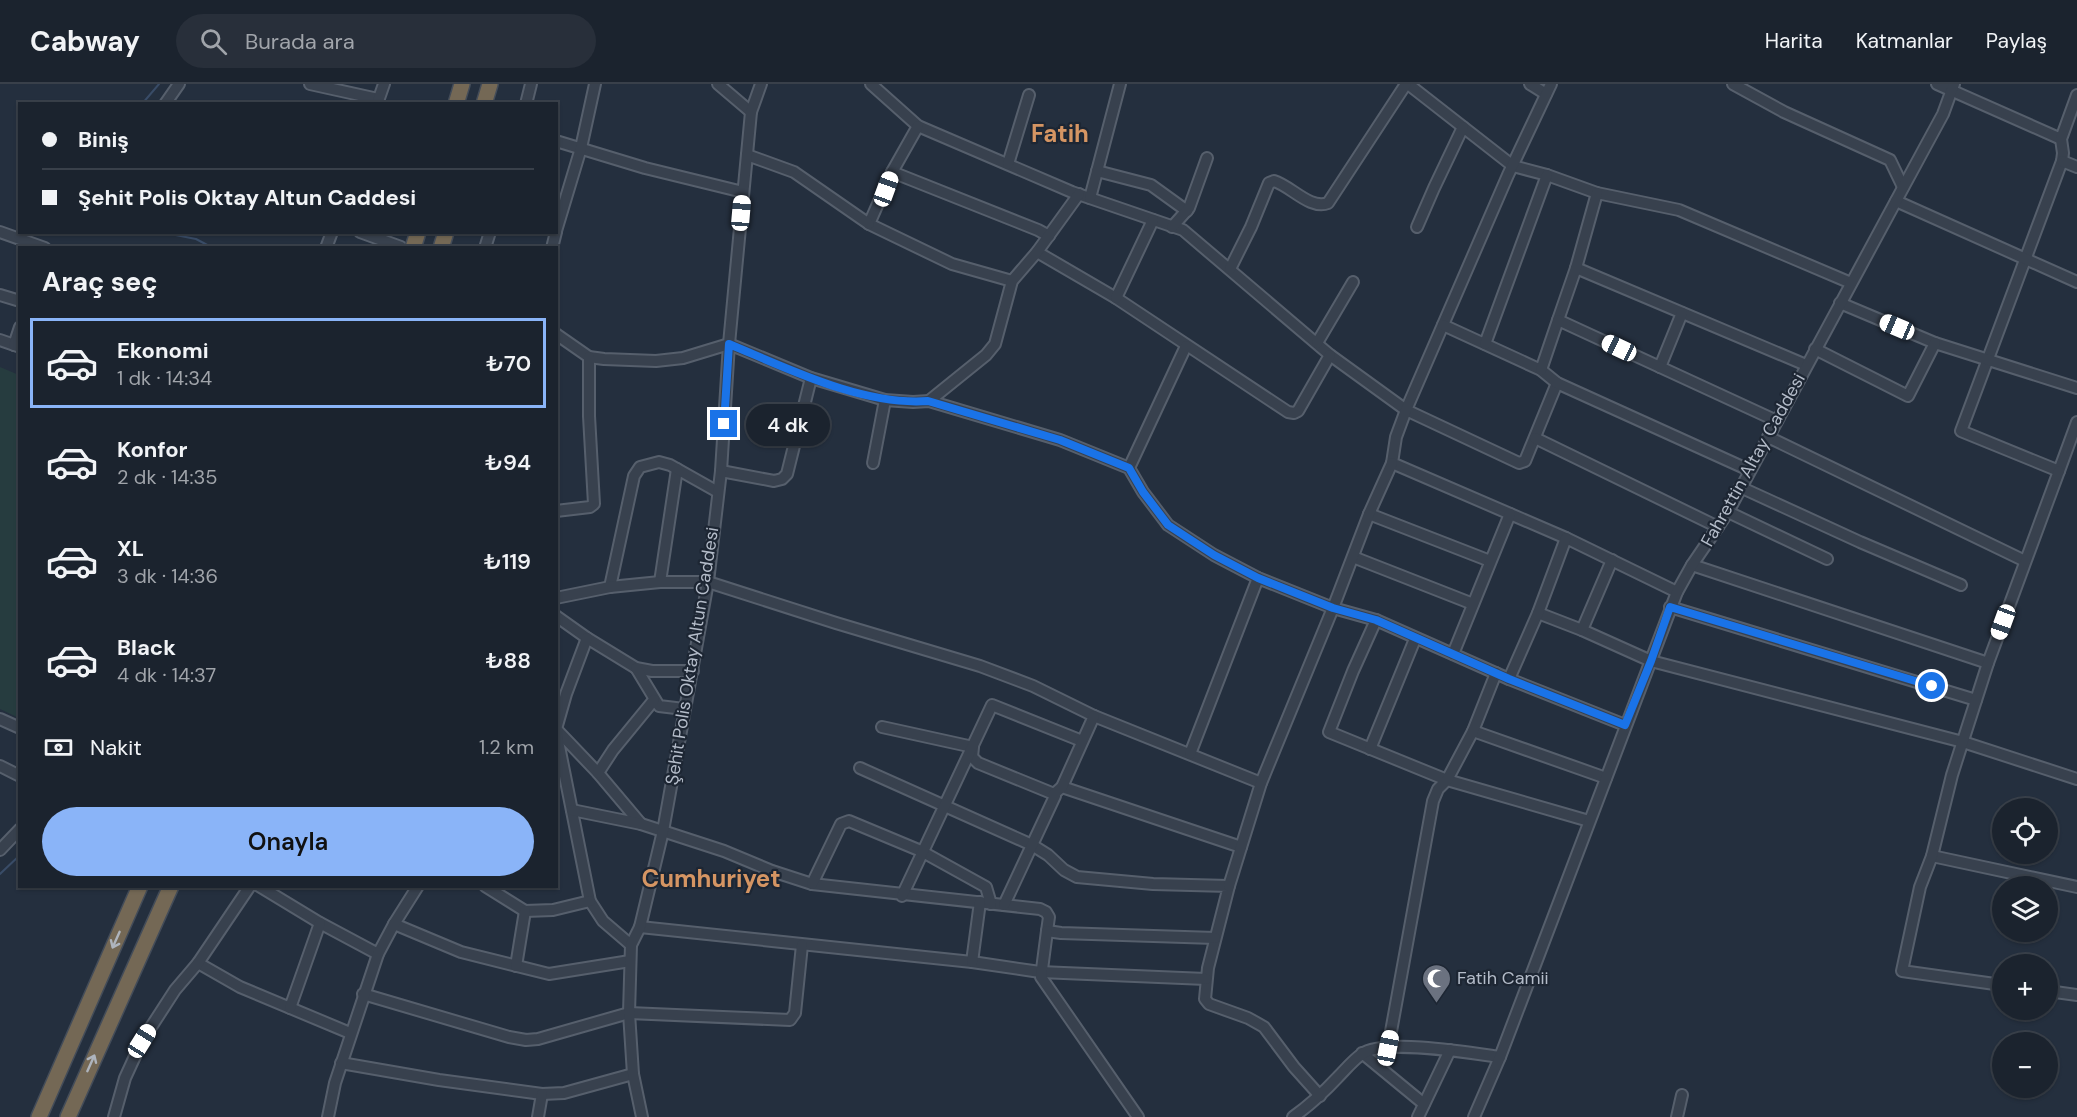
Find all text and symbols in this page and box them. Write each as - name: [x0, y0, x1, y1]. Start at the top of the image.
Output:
- search box: [176, 14, 596, 68]
- text: Cabway: [30, 23, 140, 60]
- icon: search: [197, 25, 230, 58]
- text: Burada ara: [245, 27, 355, 56]
- text: Harita: [1765, 27, 1823, 55]
- text: Katmanlar: [1856, 27, 1953, 55]
- text: Paylaş: [1986, 27, 2047, 55]
- district label: Fatih: [1031, 118, 1089, 149]
- text: Biniş: [78, 125, 129, 154]
- car: [871, 169, 901, 209]
- text: Şehit Polis Oktay Altun Caddesi: [78, 183, 416, 212]
- car: [730, 194, 752, 232]
- text: Araç seç: [42, 264, 158, 299]
- car: [1877, 312, 1917, 342]
- car: [1599, 332, 1639, 364]
- icon: car: [45, 336, 99, 390]
- text: Ekonomi: [117, 336, 209, 365]
- text: ₺70: [486, 349, 531, 378]
- text: 1 dk · 14:34: [117, 365, 212, 391]
- street label: Fahrettin Altay Caddesi: [1695, 369, 1811, 551]
- callout: 4 dk: [745, 403, 829, 445]
- route end: [710, 410, 737, 437]
- text: 4 dk: [767, 412, 809, 438]
- icon: car: [45, 435, 99, 489]
- text: Konfor: [117, 435, 188, 464]
- text: ₺94: [485, 448, 531, 477]
- text: 2 dk · 14:35: [117, 464, 218, 490]
- street label: Şehit Polis Oktay Altun Caddesi: [660, 525, 724, 787]
- icon: car: [45, 534, 99, 588]
- text: XL: [117, 534, 144, 563]
- text: ₺119: [484, 547, 531, 576]
- text: 3 dk · 14:36: [117, 563, 218, 589]
- car: [1988, 602, 2018, 642]
- icon: car: [45, 633, 99, 687]
- text: Black: [117, 633, 176, 662]
- text: ₺88: [485, 646, 531, 675]
- text: 4 dk · 14:37: [117, 662, 216, 688]
- route start: [1918, 672, 1945, 699]
- icon: cash: [42, 731, 75, 764]
- text: Nakit: [90, 733, 142, 762]
- text: 1.2 km: [479, 734, 534, 760]
- map controls: [1992, 798, 2058, 1098]
- button: locate: [1992, 798, 2058, 864]
- button: Onayla: [42, 807, 534, 876]
- district label: Cumhuriyet: [641, 863, 781, 894]
- button: layers: [1992, 876, 2058, 942]
- one-way arrow: [110, 930, 121, 948]
- button: +: [1992, 954, 2058, 1020]
- mosque icon: Fatih Camii: [1420, 962, 1452, 1004]
- place label: Fatih Camii: [1457, 966, 1549, 990]
- car: [125, 1021, 159, 1061]
- car: [1376, 1029, 1400, 1067]
- button: −: [1992, 1032, 2058, 1098]
- one-way arrow: [86, 1054, 97, 1072]

